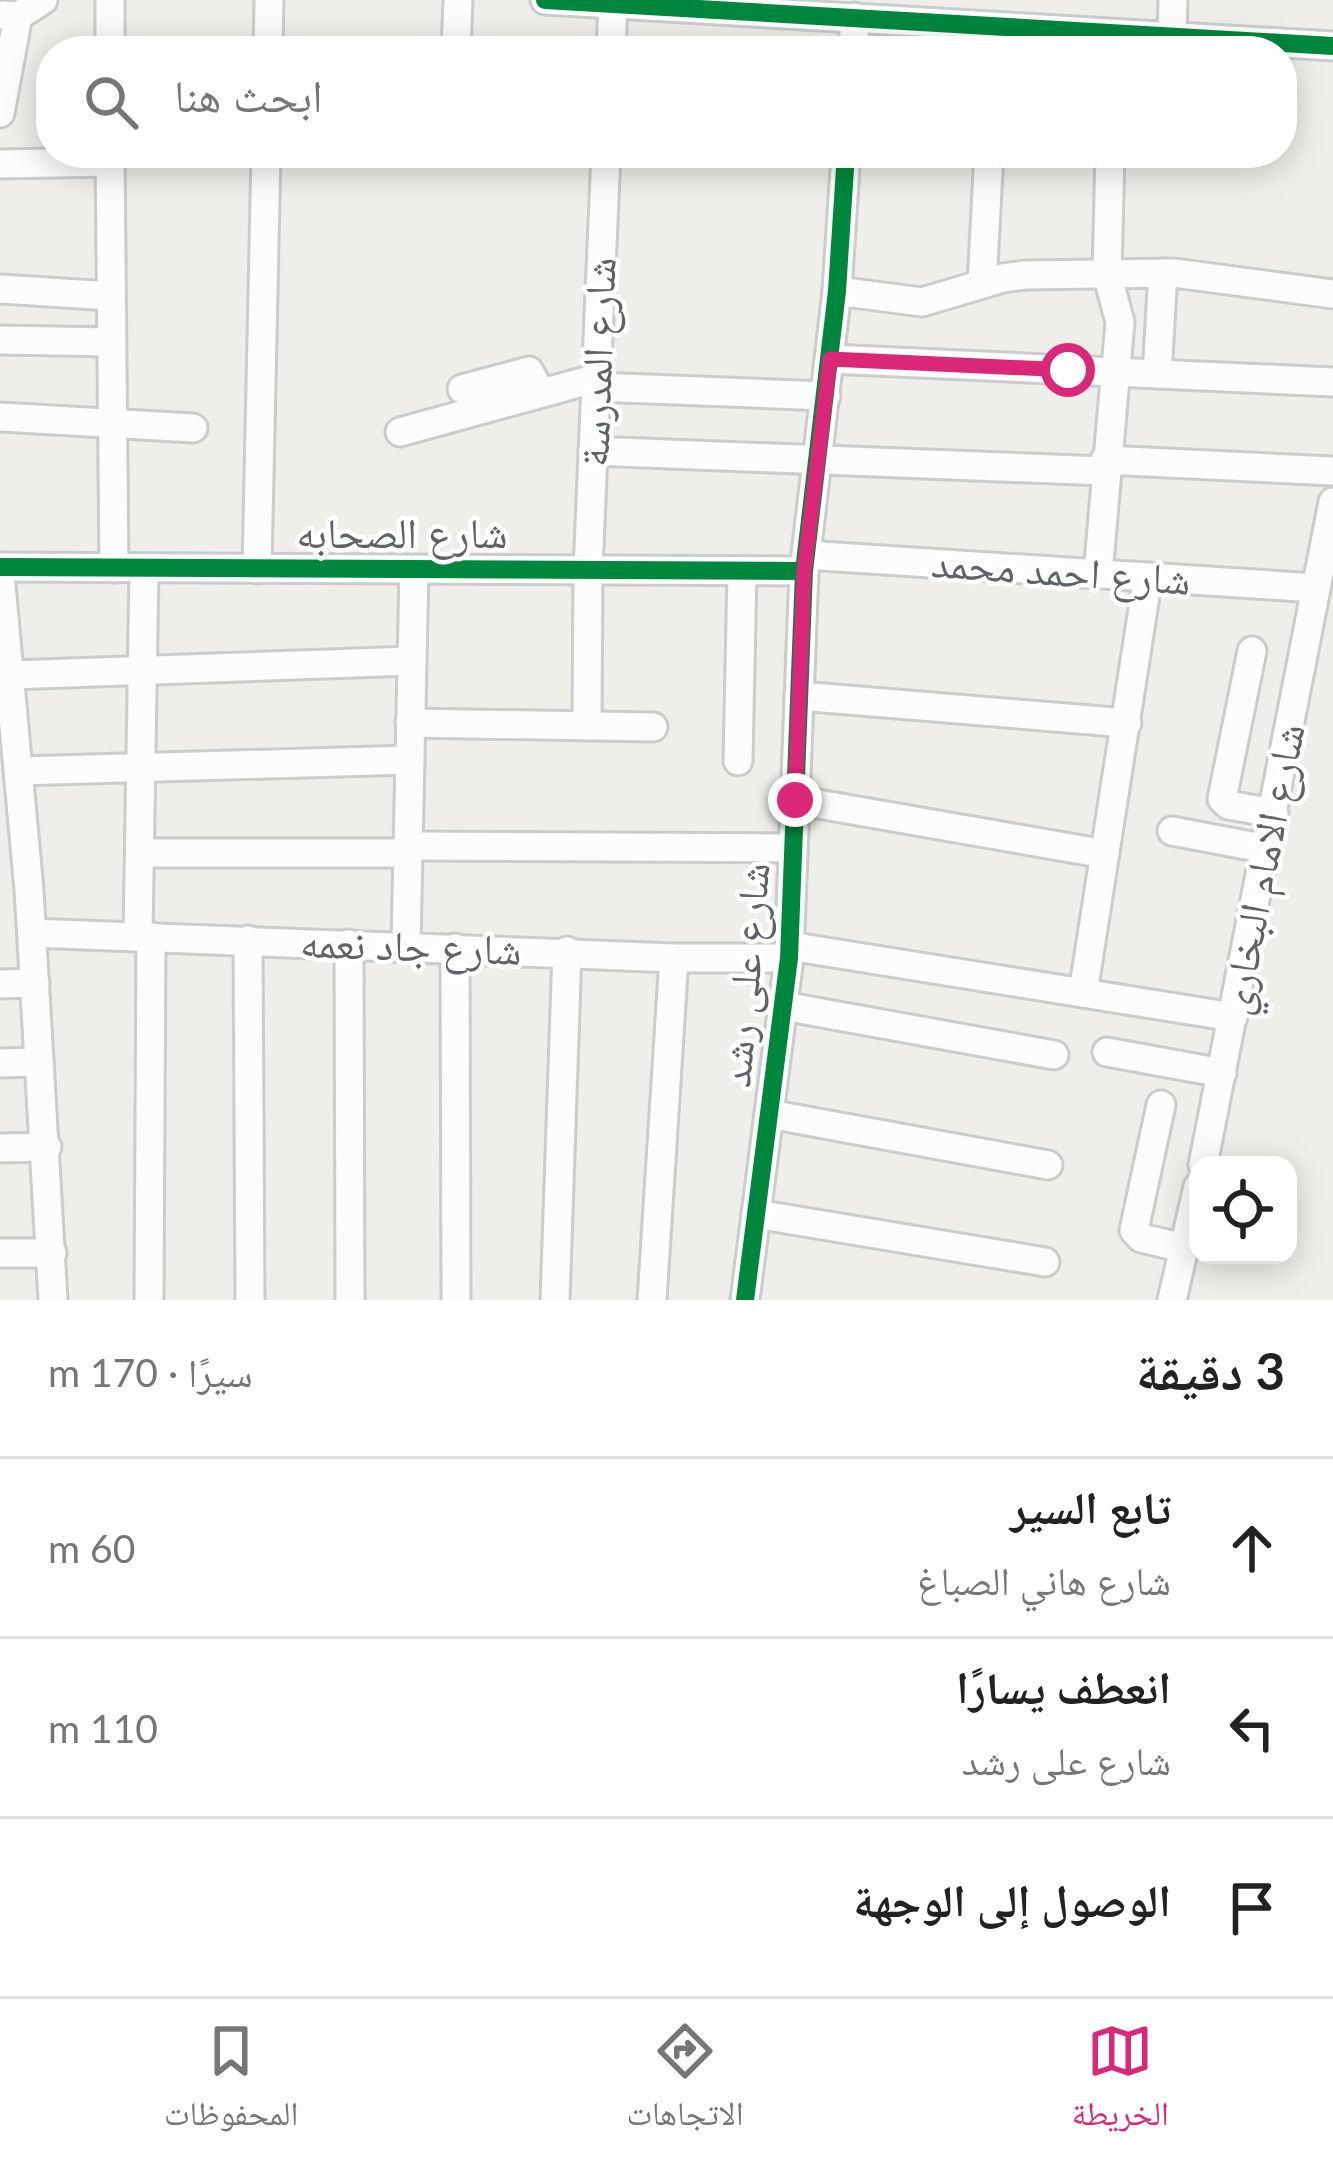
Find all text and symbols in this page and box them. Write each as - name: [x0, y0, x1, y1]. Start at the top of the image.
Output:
- search box: [36, 36, 1297, 168]
- text: ابحث هنا: [174, 68, 323, 122]
- icon: search: [78, 69, 144, 135]
- street label: شارع المدرسة: [567, 256, 628, 468]
- route start: [1041, 343, 1095, 397]
- street label: شارع الصحابه: [296, 507, 508, 560]
- street label: شارع احمد محمد: [930, 536, 1192, 607]
- street label: شارع الامام البخاري: [1208, 719, 1323, 1020]
- route end: [768, 773, 822, 827]
- street label: شارع على رشد: [709, 860, 782, 1090]
- street label: شارع جاد نعمه: [299, 916, 523, 977]
- map controls: [1189, 1156, 1297, 1264]
- button: locate: [1189, 1156, 1297, 1264]
- text: 3 دقيقة: [1136, 1340, 1285, 1401]
- text: سيرًا · 170 m: [48, 1349, 253, 1395]
- text: تابع السير: [1010, 1480, 1171, 1534]
- icon: ahead: [1219, 1515, 1285, 1581]
- text: 60 m: [48, 1525, 135, 1571]
- text: شارع هاني الصباغ: [917, 1557, 1171, 1603]
- text: انعطف يسارًا: [956, 1660, 1171, 1714]
- icon: left: [1219, 1695, 1285, 1761]
- text: 110 m: [48, 1705, 158, 1751]
- text: شارع على رشد: [962, 1737, 1171, 1783]
- text: الوصول إلى الوجهة: [853, 1873, 1171, 1927]
- icon: arrive: [1219, 1875, 1285, 1941]
- tab: المحفوظات: [164, 2018, 298, 2146]
- tab: الاتجاهات: [626, 2018, 744, 2146]
- tab: الخريطة: [1072, 2018, 1169, 2146]

